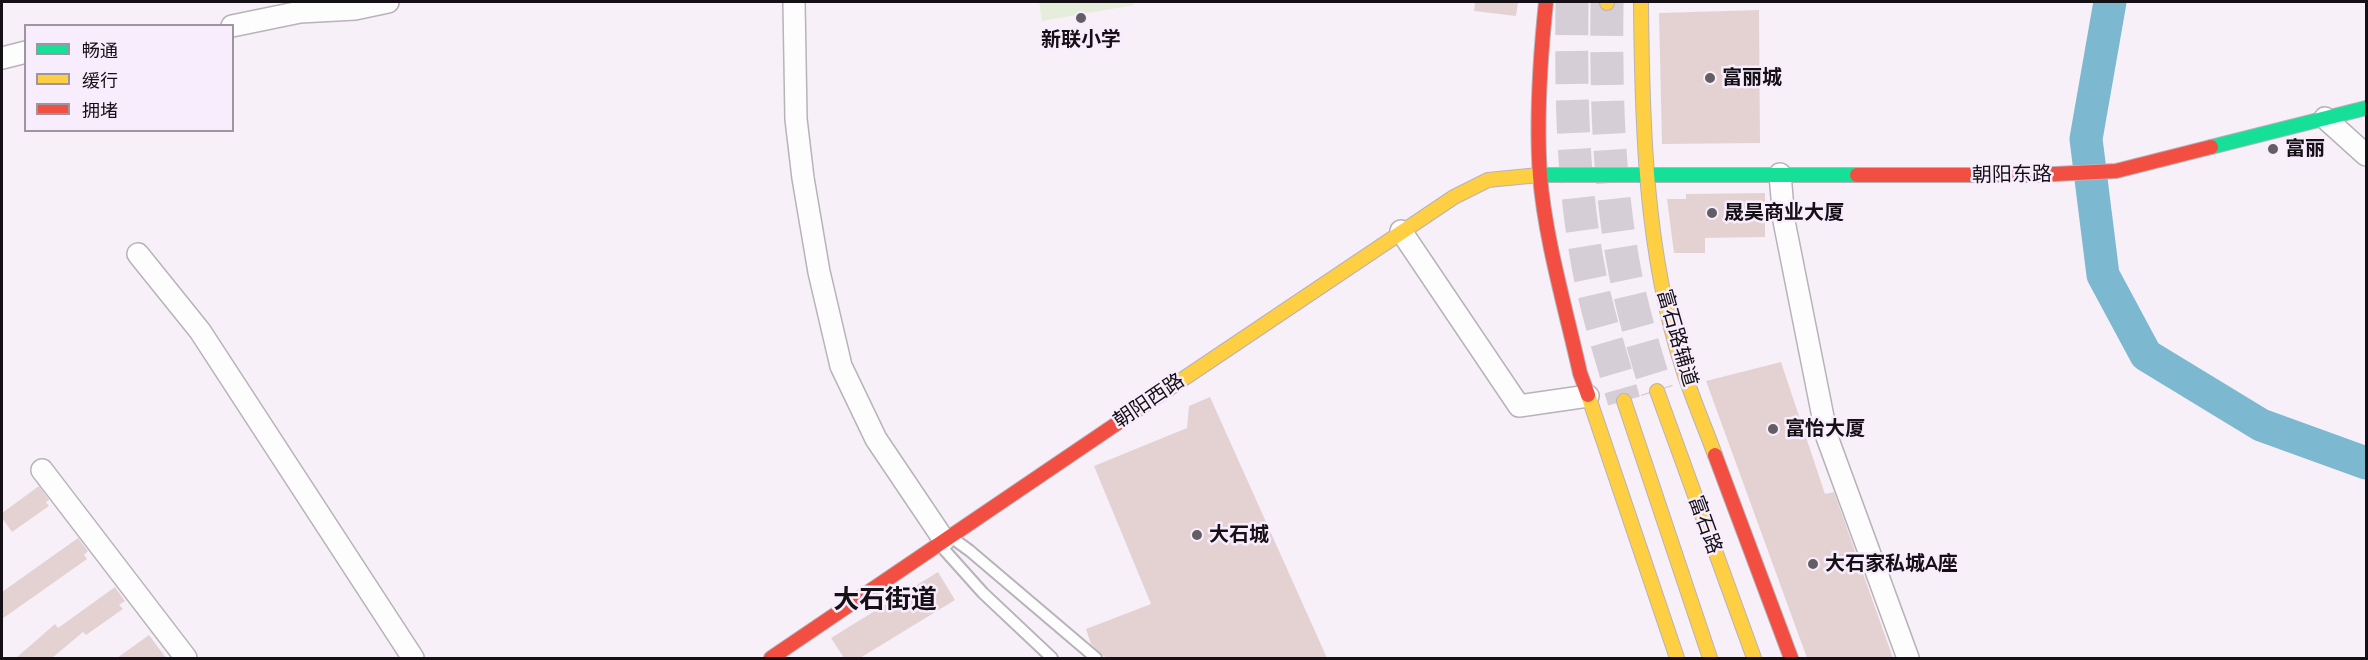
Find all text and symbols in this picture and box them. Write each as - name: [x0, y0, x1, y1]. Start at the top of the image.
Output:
- marker: 新联小学: [1074, 11, 1088, 25]
- legend: [24, 24, 234, 132]
- place label: 新联小学: [1041, 28, 1121, 52]
- text: 畅通: [82, 39, 118, 62]
- place label: 富丽城: [1722, 66, 1782, 90]
- text: 缓行: [82, 69, 118, 92]
- marker: 富丽城: [1703, 71, 1717, 85]
- text: 拥堵: [82, 99, 118, 122]
- place label: 富丽: [2285, 137, 2325, 161]
- marker: 富丽: [2266, 142, 2280, 156]
- street label: 朝阳东路: [1972, 162, 2052, 188]
- place label: 晟昊商业大厦: [1724, 201, 1844, 225]
- marker: 晟昊商业大厦: [1705, 206, 1719, 220]
- street label: 富石路辅道: [1652, 287, 1702, 389]
- street label: 朝阳西路: [1109, 369, 1189, 433]
- place label: 富怡大厦: [1785, 417, 1865, 441]
- marker: 富怡大厦: [1766, 422, 1780, 436]
- street label: 富石路: [1683, 493, 1727, 557]
- place label: 大石城: [1209, 523, 1269, 547]
- marker: 大石城: [1190, 528, 1204, 542]
- place label: 大石家私城A座: [1825, 552, 1958, 576]
- marker: 大石家私城A座: [1806, 557, 1820, 571]
- district label: 大石街道: [833, 584, 937, 616]

